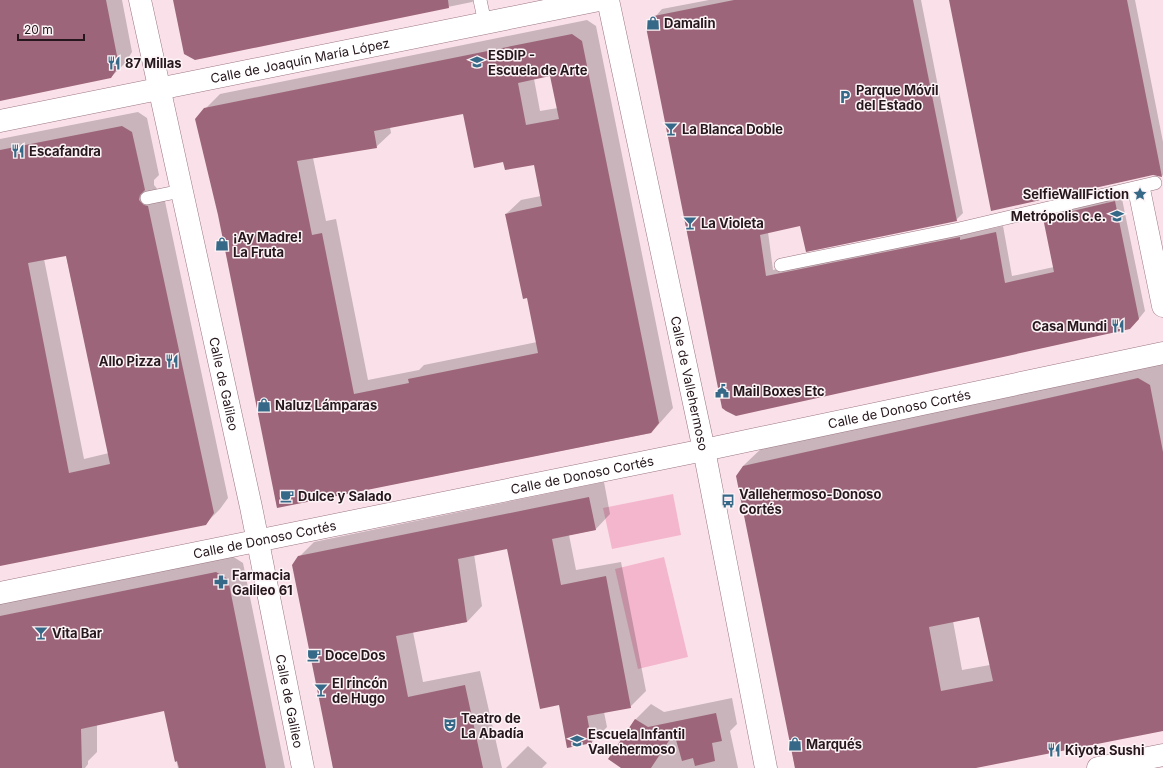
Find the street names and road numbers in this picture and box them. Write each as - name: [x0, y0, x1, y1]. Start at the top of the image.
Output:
- street label: Calle de Joaquín María López: [209, 35, 391, 86]
- street label: Calle de Vallehermoso: [668, 315, 712, 452]
- street label: Calle de Galileo: [206, 336, 242, 432]
- street label: Calle de Donoso Cortés: [826, 386, 972, 432]
- street label: Calle de Donoso Cortés: [509, 452, 655, 497]
- street label: Calle de Donoso Cortés: [192, 517, 338, 562]
- street label: Calle de Galileo: [273, 653, 307, 750]

